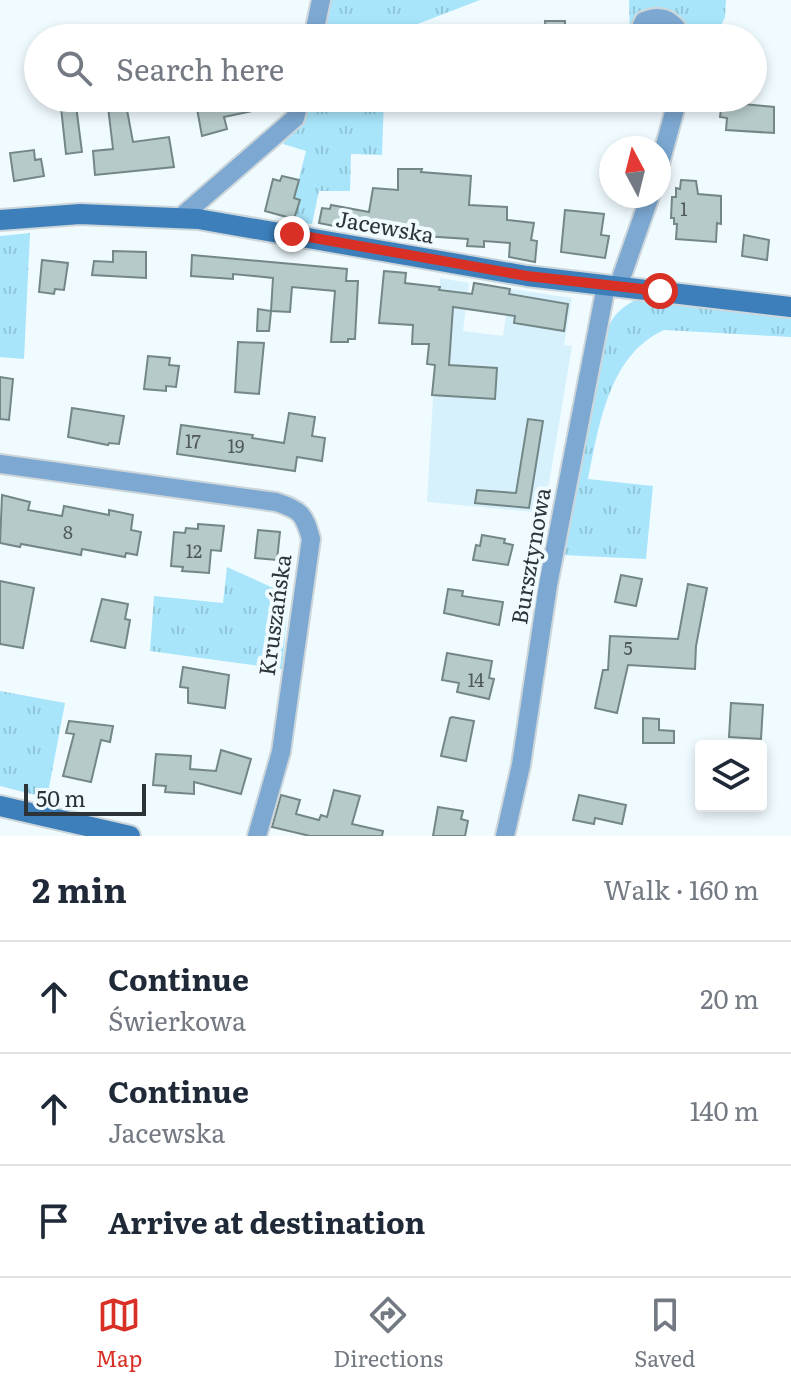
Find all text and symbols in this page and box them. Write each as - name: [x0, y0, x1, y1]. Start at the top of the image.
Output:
- search box: [24, 24, 767, 112]
- icon: search: [52, 46, 96, 90]
- text: Search here: [116, 46, 284, 90]
- north arrow: [599, 136, 671, 208]
- house number: 1: [680, 195, 688, 222]
- street label: Jacewska: [334, 201, 437, 250]
- route end: [274, 216, 310, 252]
- route start: [642, 273, 678, 309]
- house number: 17: [185, 427, 201, 454]
- house number: 19: [228, 432, 244, 459]
- street label: Bursztynowa: [501, 485, 558, 627]
- house number: 8: [63, 518, 73, 545]
- house number: 12: [186, 537, 202, 564]
- street label: Kruszańska: [249, 552, 298, 678]
- house number: 5: [623, 634, 633, 661]
- house number: 14: [468, 666, 484, 693]
- map controls: [695, 740, 767, 812]
- button: layers: [695, 740, 767, 812]
- scale bar: [24, 780, 146, 816]
- text: 50 m: [36, 781, 86, 814]
- text: 2 min: [32, 863, 127, 913]
- text: Walk · 160 m: [603, 869, 759, 908]
- text: Continue: [108, 956, 249, 1000]
- icon: ahead: [32, 975, 76, 1019]
- text: 20 m: [700, 978, 759, 1017]
- text: Świerkowa: [108, 1000, 246, 1039]
- text: Continue: [108, 1068, 249, 1112]
- icon: ahead: [32, 1087, 76, 1131]
- text: 140 m: [690, 1090, 759, 1129]
- text: Jacewska: [108, 1112, 225, 1151]
- icon: arrive: [32, 1199, 76, 1243]
- text: Arrive at destination: [108, 1199, 425, 1243]
- tab: Map: [95, 1293, 142, 1374]
- tab: Directions: [333, 1293, 443, 1374]
- tab: Saved: [634, 1293, 696, 1374]

